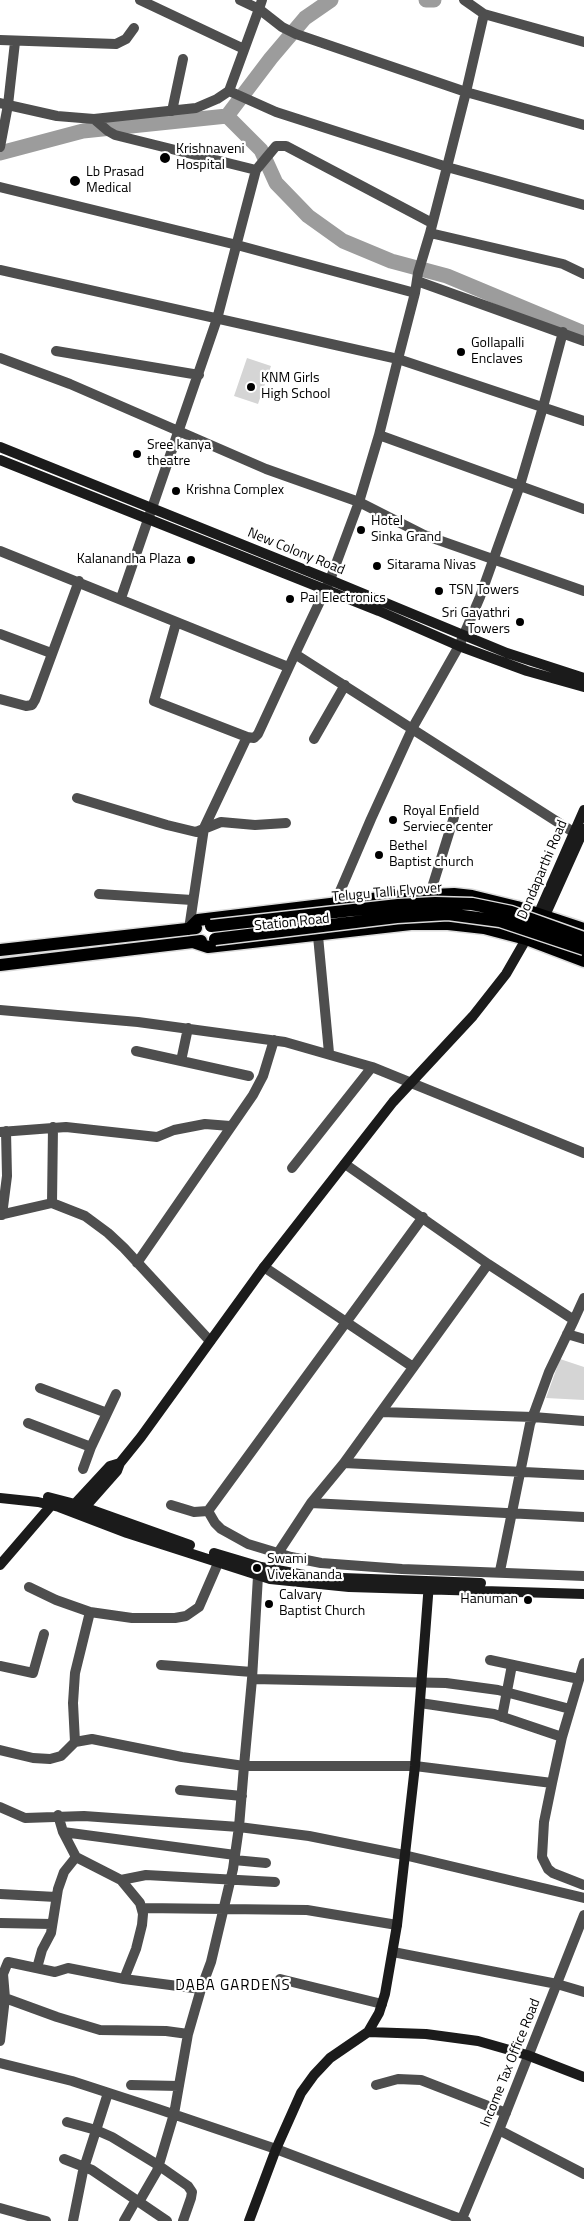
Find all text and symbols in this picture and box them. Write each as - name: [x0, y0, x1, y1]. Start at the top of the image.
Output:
- place label: Krishnaveni Hospital: [176, 142, 245, 174]
- marker: Krishnaveni Hospital: [158, 151, 172, 165]
- place label: Lb Prasad Medical: [86, 165, 144, 198]
- marker: Lb Prasad Medical: [68, 174, 82, 188]
- place label: Gollapalli Enclaves: [471, 336, 524, 368]
- marker: Gollapalli Enclaves: [455, 346, 467, 358]
- place label: KNM Girls High School: [261, 371, 331, 404]
- marker: KNM Girls High School: [245, 381, 257, 393]
- place label: Sree kanya theatre: [147, 438, 211, 471]
- marker: Sree kanya theatre: [131, 448, 143, 460]
- place label: Krishna Complex: [186, 483, 284, 499]
- marker: Krishna Complex: [170, 485, 182, 497]
- place label: Hotel Sinka Grand: [371, 514, 441, 546]
- marker: Hotel Sinka Grand: [355, 524, 367, 536]
- street label: New Colony Road: [245, 525, 347, 579]
- place label: Kalanandha Plaza: [77, 552, 181, 568]
- marker: Kalanandha Plaza: [185, 554, 197, 566]
- place label: Sitarama Nivas: [387, 558, 476, 574]
- marker: Sitarama Nivas: [371, 560, 383, 572]
- place label: TSN Towers: [449, 583, 519, 599]
- marker: TSN Towers: [433, 585, 445, 597]
- place label: Pai Electronics: [300, 591, 386, 607]
- marker: Pai Electronics: [284, 593, 296, 605]
- place label: Sri Gayathri Towers: [442, 606, 510, 638]
- marker: Sri Gayathri Towers: [514, 616, 526, 628]
- place label: Royal Enfield Serviece center: [403, 804, 493, 836]
- marker: Royal Enfield Serviece center: [387, 814, 399, 826]
- street label: Dondaparthi Road: [514, 818, 572, 922]
- place label: Bethel Baptist church: [389, 839, 474, 872]
- marker: Bethel Baptist church: [373, 849, 385, 861]
- street label: Telugu Talli Flyover: [331, 880, 443, 906]
- street label: Station Road: [253, 911, 331, 935]
- place label: Swami Vivekananda: [267, 1552, 342, 1584]
- marker: Swami Vivekananda: [251, 1562, 263, 1574]
- place label: Calvary Baptist Church: [279, 1588, 365, 1620]
- place label: Hanuman: [460, 1592, 518, 1608]
- marker: Hanuman: [522, 1594, 534, 1606]
- marker: Calvary Baptist Church: [263, 1598, 275, 1610]
- district label: DABA GARDENS: [174, 1977, 292, 1995]
- street label: Income Tax Office Road: [478, 1996, 544, 2130]

